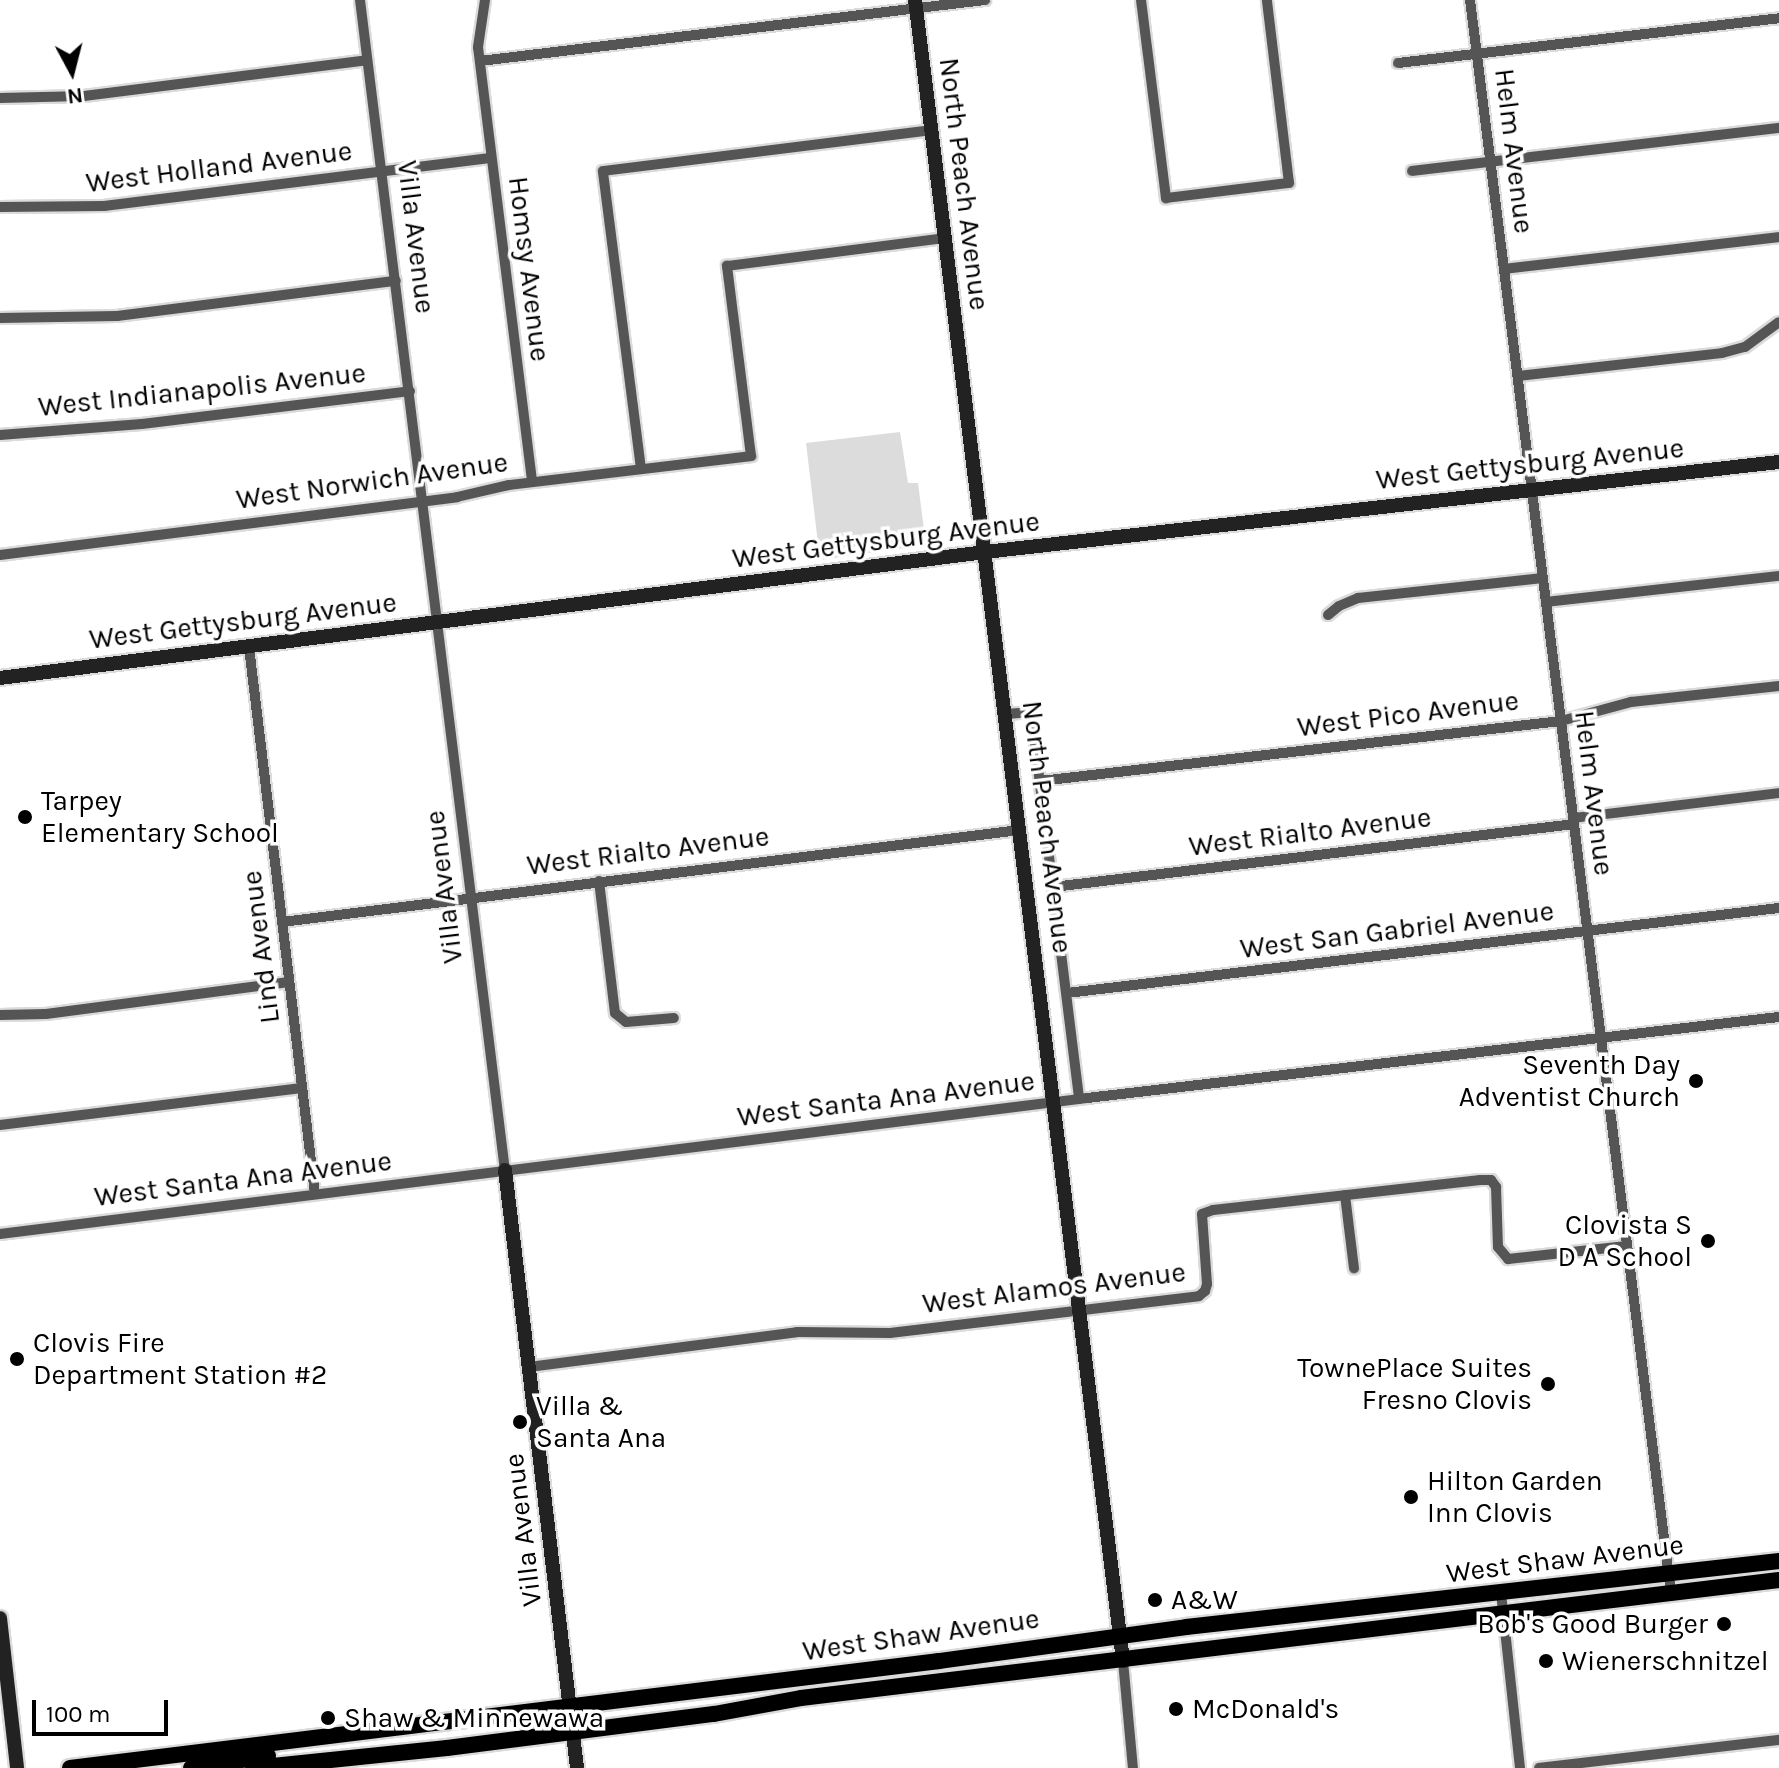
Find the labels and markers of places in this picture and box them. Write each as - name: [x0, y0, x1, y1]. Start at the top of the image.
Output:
- place label: Tarpey Elementary School: [41, 784, 279, 850]
- marker: Tarpey Elementary School: [16, 808, 34, 826]
- place label: Seventh Day Adventist Church: [1459, 1048, 1680, 1114]
- marker: Seventh Day Adventist Church: [1687, 1072, 1705, 1090]
- place label: Clovista S D A School: [1557, 1208, 1692, 1274]
- marker: Clovista S D A School: [1699, 1232, 1717, 1250]
- place label: Clovis Fire Department Station #2: [33, 1326, 327, 1392]
- marker: Clovis Fire Department Station #2: [8, 1350, 26, 1368]
- place label: TownePlace Suites Fresno Clovis: [1297, 1351, 1532, 1417]
- marker: TownePlace Suites Fresno Clovis: [1539, 1375, 1557, 1393]
- place label: Villa & Santa Ana: [536, 1389, 666, 1455]
- marker: Villa & Santa Ana: [511, 1413, 529, 1431]
- place label: Hilton Garden Inn Clovis: [1427, 1464, 1603, 1530]
- marker: Hilton Garden Inn Clovis: [1402, 1488, 1420, 1506]
- place label: A&W: [1171, 1583, 1238, 1617]
- marker: A&W: [1146, 1591, 1164, 1609]
- place label: Bob's Good Burger: [1477, 1607, 1708, 1641]
- marker: Bob's Good Burger: [1715, 1615, 1733, 1633]
- place label: Wienerschnitzel: [1562, 1644, 1768, 1678]
- marker: Wienerschnitzel: [1537, 1652, 1555, 1670]
- place label: McDonald's: [1192, 1692, 1339, 1726]
- marker: McDonald's: [1167, 1700, 1185, 1718]
- place label: Shaw & Minnewawa: [344, 1701, 604, 1735]
- marker: Shaw & Minnewawa: [319, 1709, 337, 1727]

